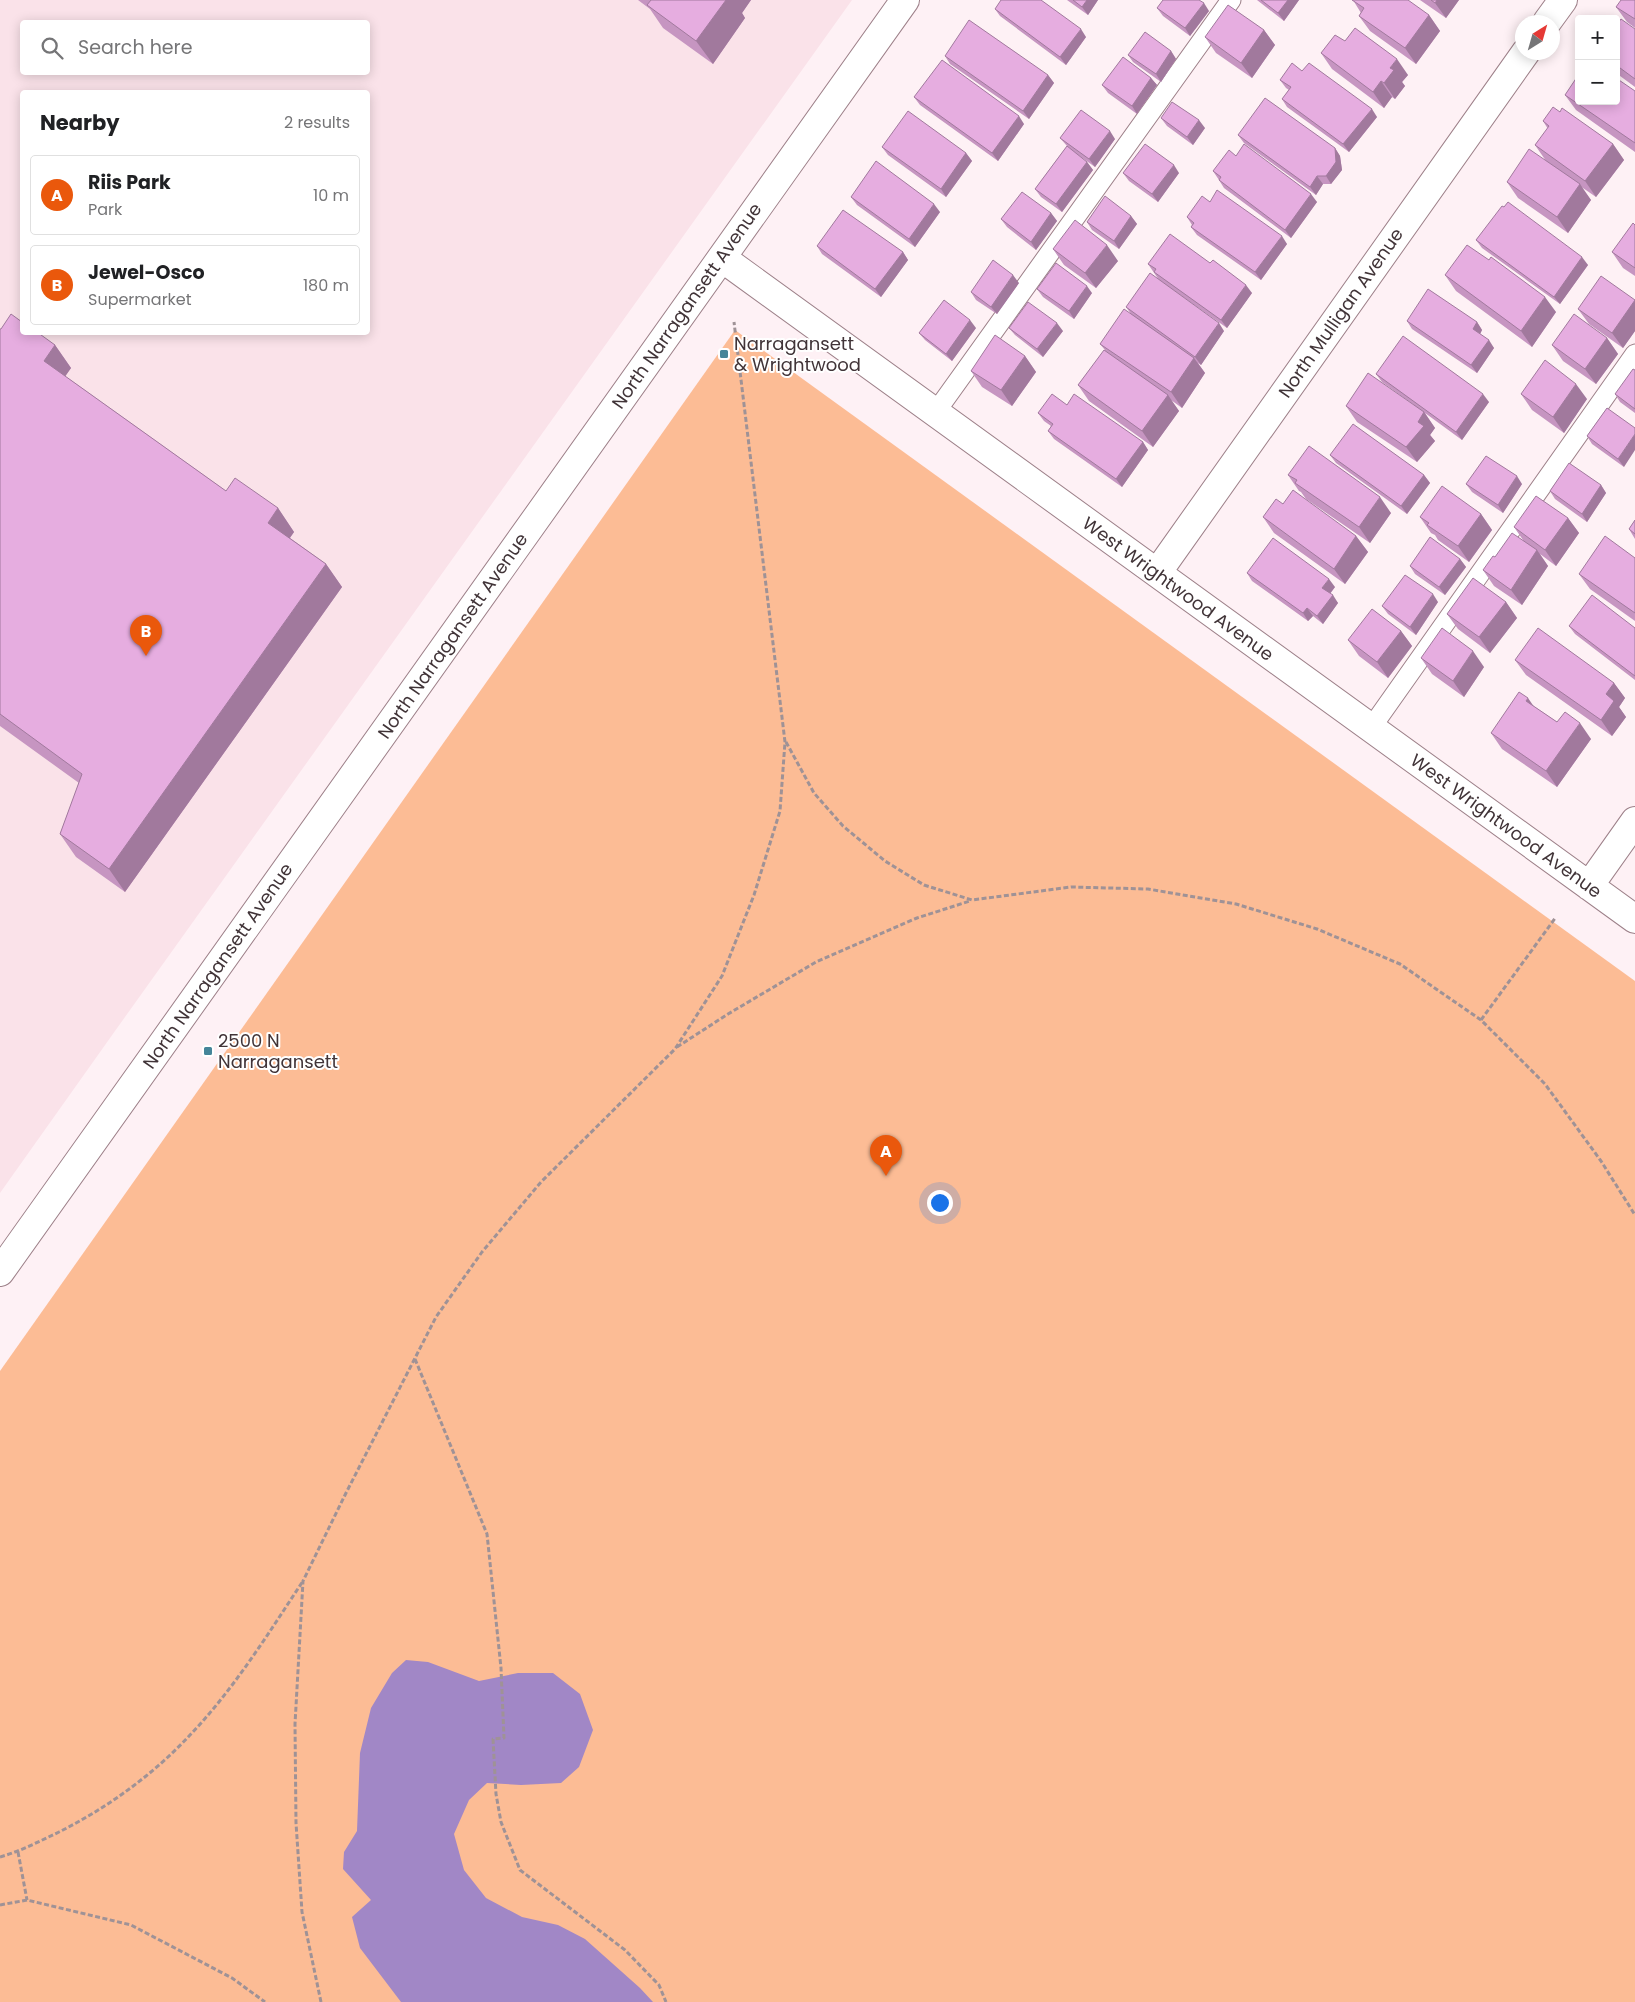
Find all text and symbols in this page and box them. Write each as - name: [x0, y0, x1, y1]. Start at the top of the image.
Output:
- north arrow: [1515, 15, 1560, 60]
- map controls: [1575, 15, 1620, 105]
- button: +: [1575, 15, 1620, 60]
- search box: [20, 20, 370, 75]
- icon: search: [38, 34, 66, 62]
- text: Search here: [78, 34, 192, 61]
- button: −: [1575, 60, 1620, 105]
- text: Nearby: [40, 108, 120, 137]
- text: 2 results: [284, 111, 350, 134]
- text: Riis Park: [88, 169, 171, 196]
- text: A: [51, 184, 63, 207]
- text: 10 m: [313, 184, 349, 207]
- text: Park: [88, 198, 122, 221]
- street label: North Narragansett Avenue: [606, 198, 767, 414]
- street label: North Mulligan Avenue: [1272, 223, 1409, 403]
- text: Jewel-Osco: [88, 259, 205, 286]
- text: B: [52, 274, 62, 297]
- text: 180 m: [303, 274, 349, 297]
- text: Supermarket: [88, 288, 192, 311]
- place label: Narragansett & Wrightwood: [734, 331, 861, 377]
- marker: Narragansett & Wrightwood: [718, 348, 730, 360]
- street label: West Wrightwood Avenue: [1078, 511, 1279, 667]
- street label: North Narragansett Avenue: [372, 528, 533, 744]
- pin: B: [130, 615, 162, 656]
- street label: West Wrightwood Avenue: [1406, 748, 1607, 904]
- street label: North Narragansett Avenue: [137, 858, 298, 1074]
- place label: 2500 N Narragansett: [218, 1028, 338, 1074]
- marker: 2500 N Narragansett: [202, 1045, 214, 1057]
- pin: A: [870, 1135, 902, 1176]
- your location: [927, 1190, 953, 1216]

